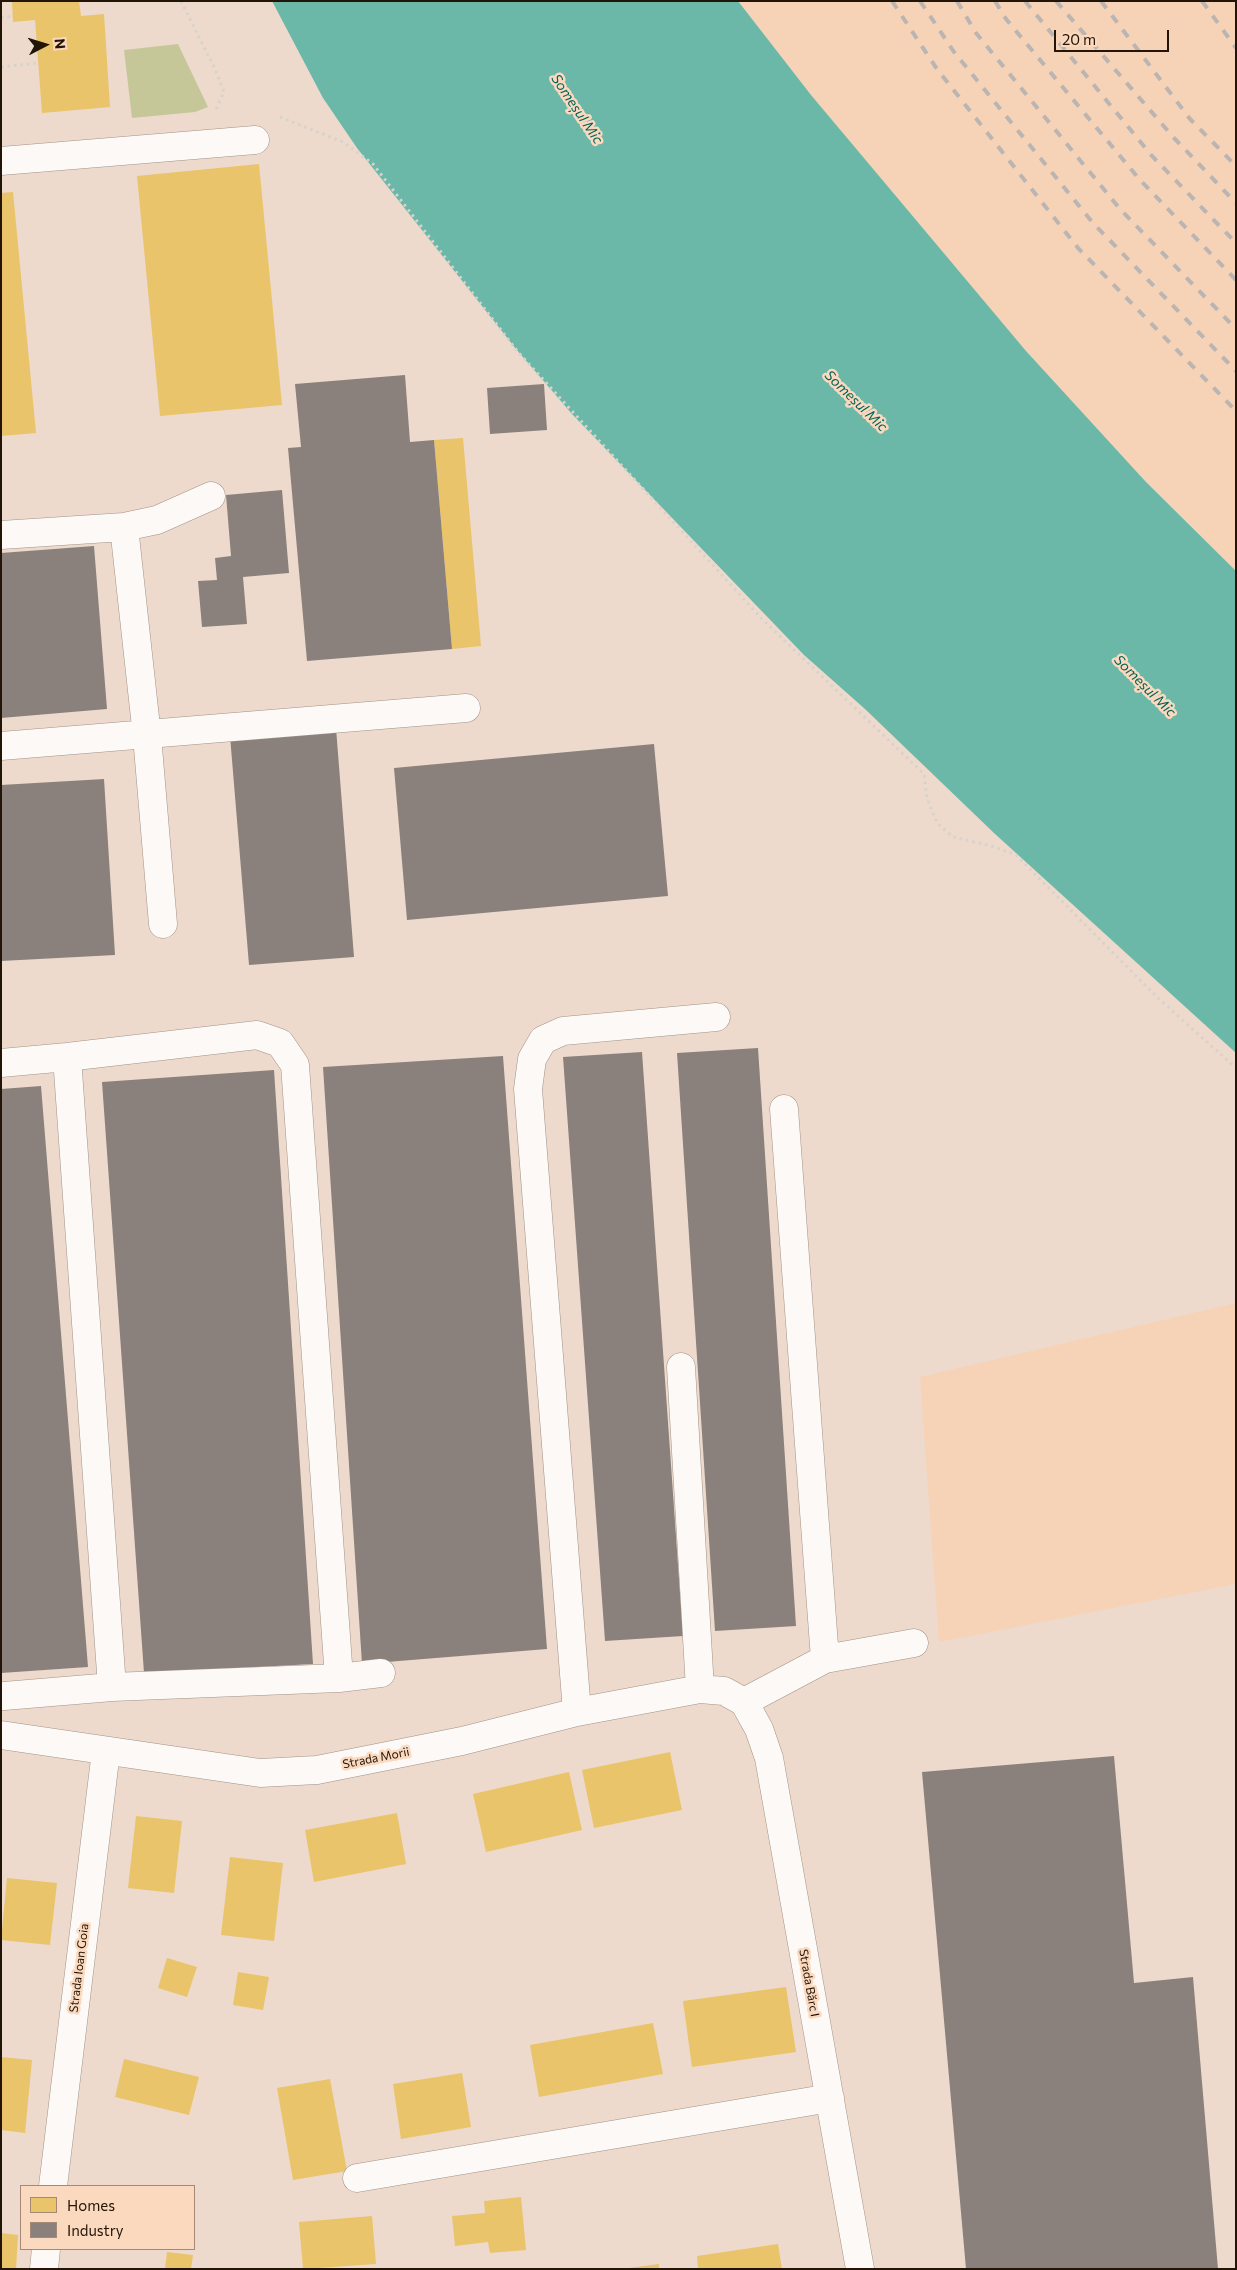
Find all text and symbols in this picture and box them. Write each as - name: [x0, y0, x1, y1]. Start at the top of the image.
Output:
- north arrow: [20, 20, 70, 70]
- scale bar: [1057, 20, 1172, 52]
- text: 20 m: [1062, 30, 1096, 48]
- text: N: [52, 38, 69, 50]
- water label: Someșul Mic: [548, 71, 606, 147]
- water label: Someșul Mic: [821, 367, 891, 435]
- water label: Someșul Mic: [1111, 652, 1179, 720]
- street label: Strada Morii: [341, 1744, 411, 1772]
- street label: Strada Ioan Goia: [66, 1923, 92, 2013]
- street label: Strada Bărc I: [796, 1948, 822, 2018]
- legend: [20, 2185, 195, 2250]
- text: Homes: [67, 2196, 115, 2214]
- text: Industry: [67, 2221, 124, 2239]

